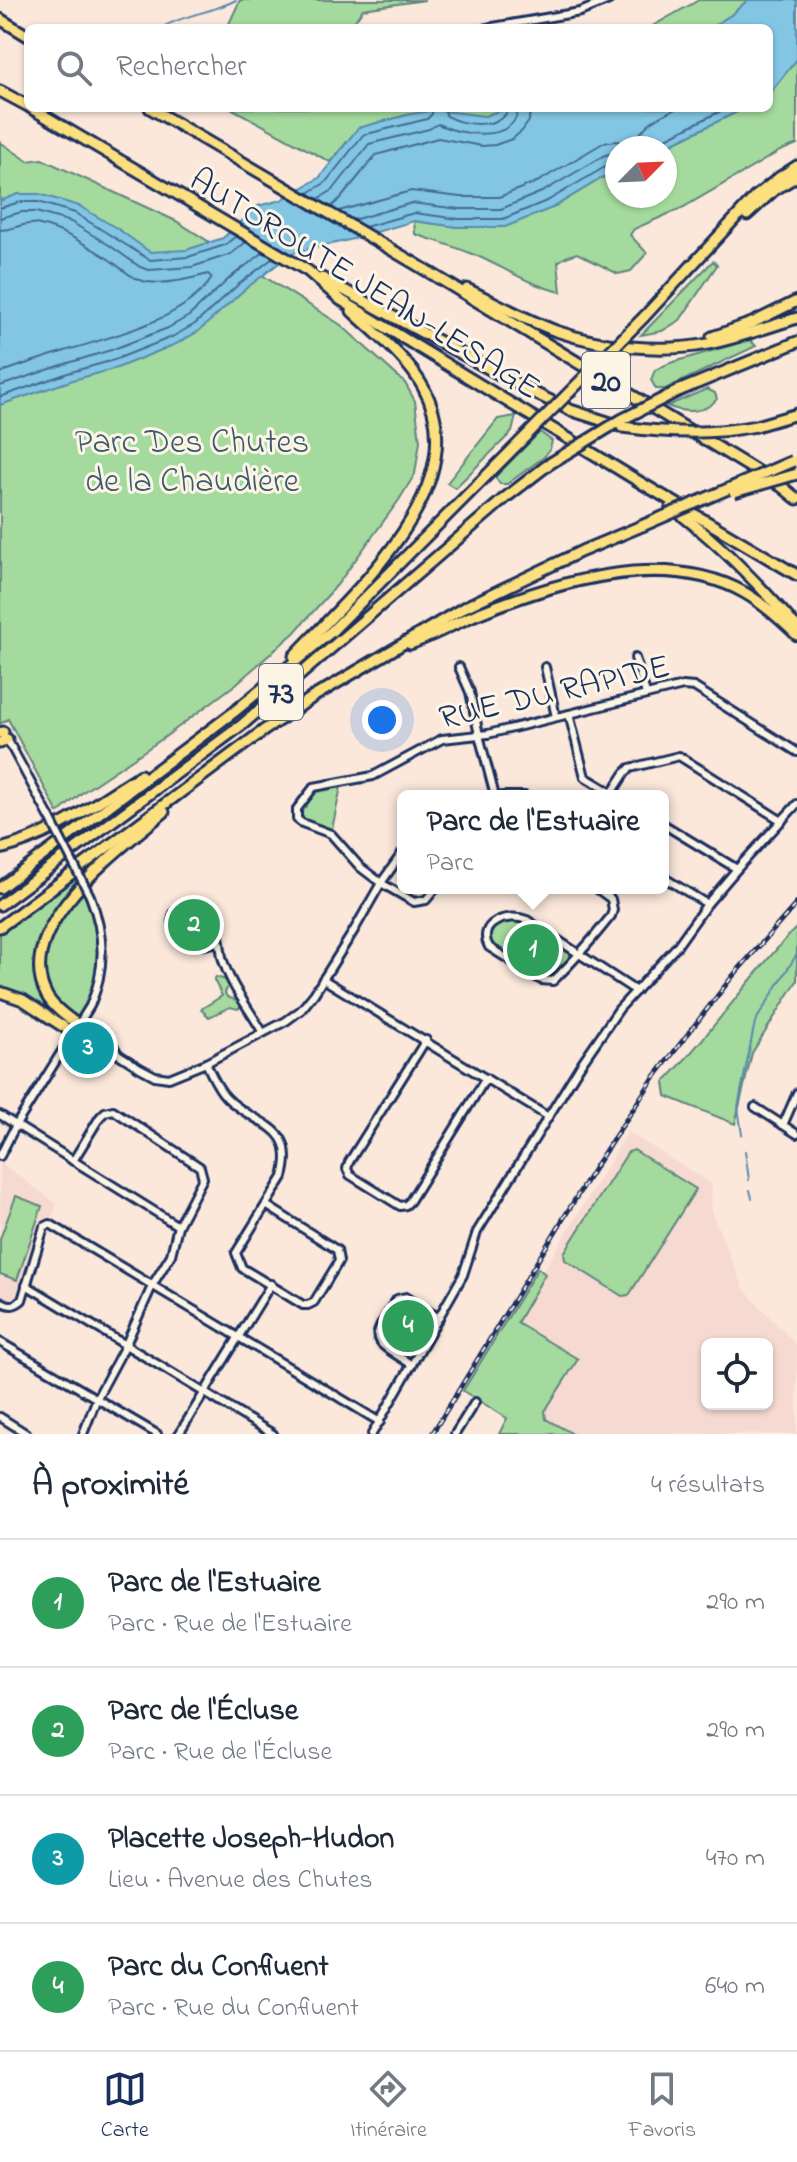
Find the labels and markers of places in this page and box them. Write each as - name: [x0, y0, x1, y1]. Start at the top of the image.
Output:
- pin: 2: [168, 895, 220, 955]
- pin: 1: [507, 920, 559, 980]
- pin: 3: [62, 1018, 114, 1078]
- pin: 4: [382, 1296, 434, 1356]

